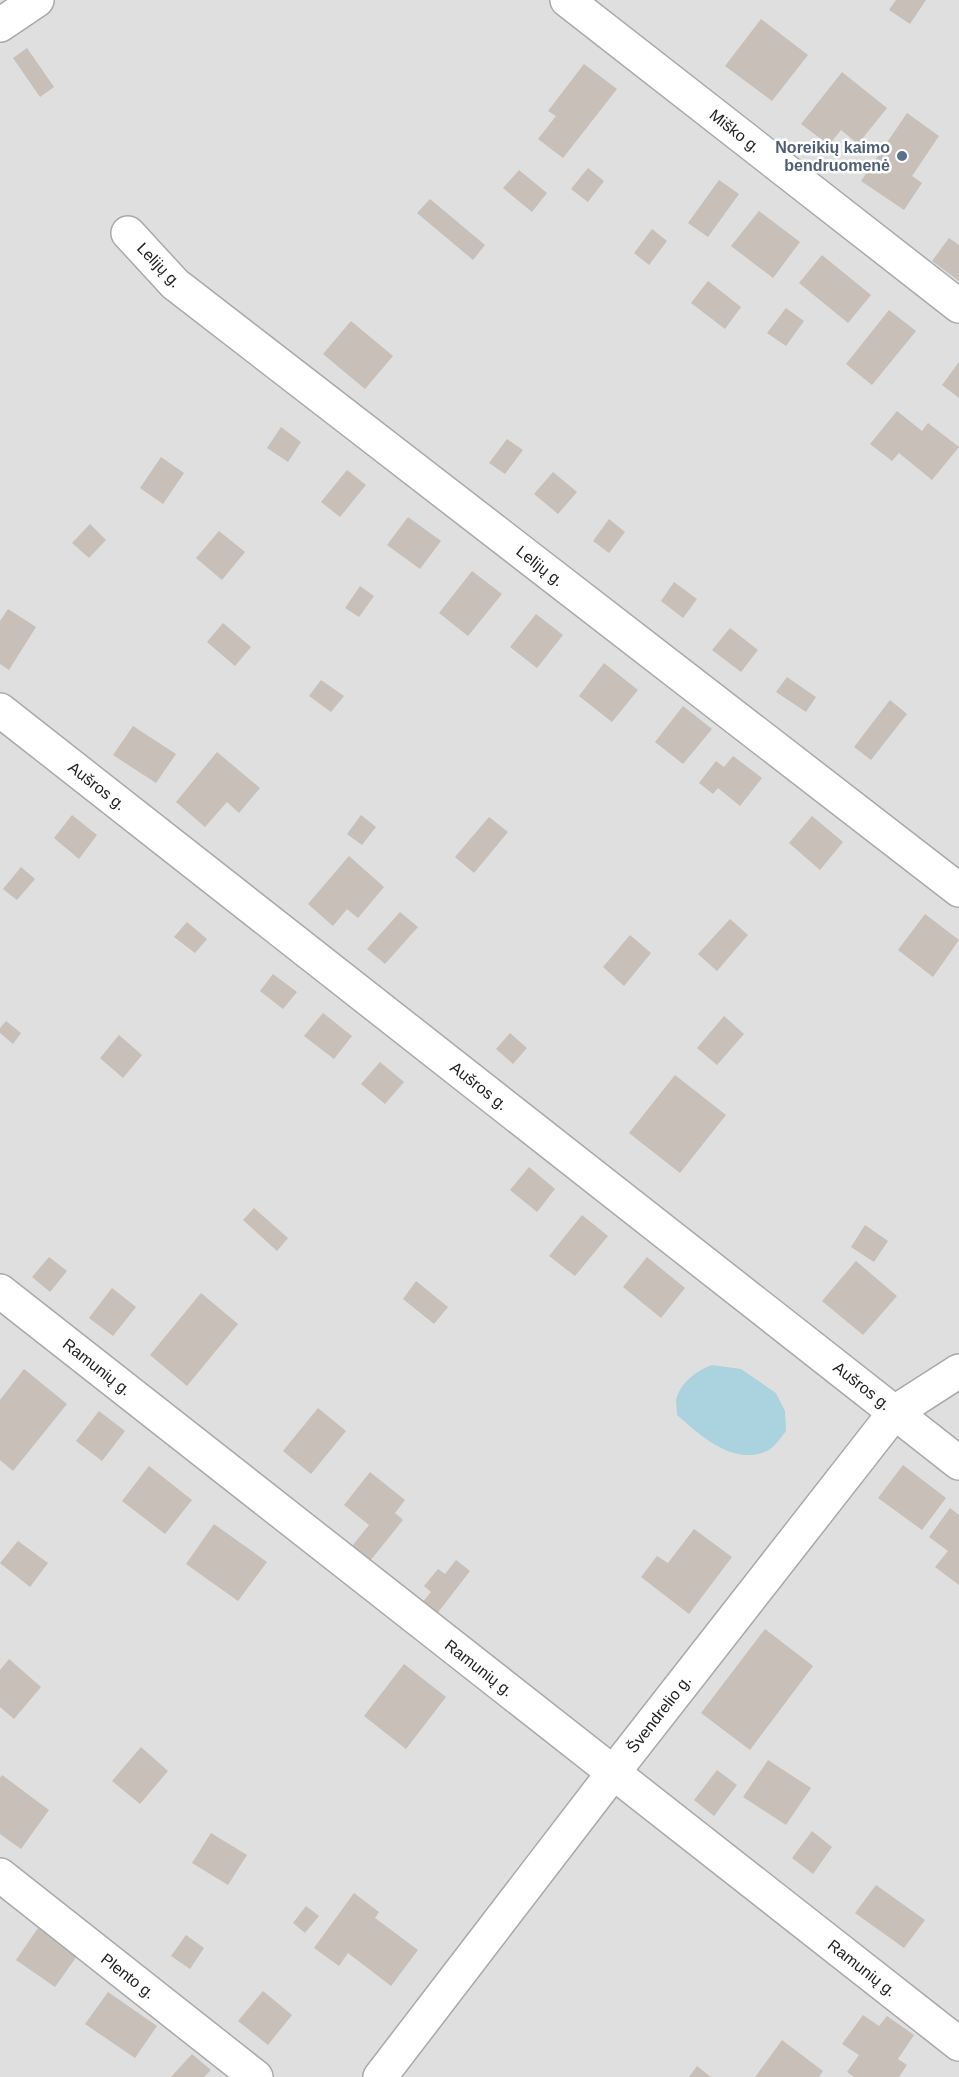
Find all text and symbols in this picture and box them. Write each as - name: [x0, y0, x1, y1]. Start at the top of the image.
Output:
- street label: Miško g.: [706, 106, 764, 156]
- place label: Noreikių kaimo bendruomenė: [775, 139, 890, 174]
- marker: Noreikių kaimo bendruomenė: [895, 149, 909, 163]
- street label: Lelijų g.: [134, 239, 184, 291]
- street label: Lelijų g.: [513, 542, 567, 590]
- street label: Aušros g.: [65, 758, 129, 814]
- street label: Aušros g.: [447, 1058, 511, 1114]
- street label: Ramunių g.: [60, 1335, 134, 1399]
- street label: Aušros g.: [830, 1358, 894, 1414]
- street label: Ramunių g.: [442, 1636, 516, 1700]
- street label: Švendrelio g.: [623, 1671, 694, 1756]
- street label: Ramunių g.: [825, 1936, 899, 2000]
- street label: Plento g.: [98, 1950, 158, 2002]

